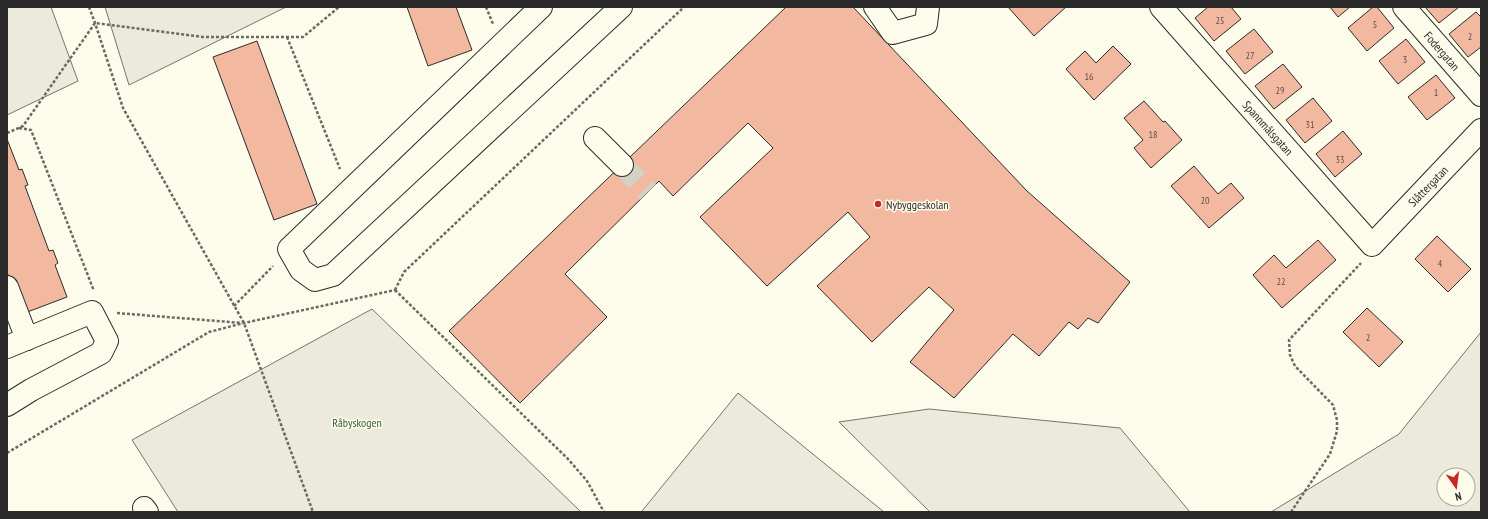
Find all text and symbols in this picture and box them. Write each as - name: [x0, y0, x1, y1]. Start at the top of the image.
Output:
- house number: 25: [1216, 14, 1225, 27]
- house number: 5: [1373, 18, 1377, 31]
- street label: Fodergatan: [1421, 28, 1463, 74]
- house number: 2: [1468, 30, 1472, 43]
- house number: 27: [1246, 49, 1255, 62]
- house number: 3: [1403, 53, 1407, 66]
- house number: 16: [1085, 70, 1094, 83]
- house number: 29: [1276, 84, 1285, 97]
- house number: 1: [1434, 86, 1438, 99]
- street label: Spannmålsgatan: [1240, 98, 1296, 158]
- house number: 31: [1306, 118, 1315, 131]
- house number: 18: [1149, 128, 1158, 141]
- house number: 33: [1336, 153, 1345, 166]
- street label: Slåttergatan: [1405, 163, 1451, 209]
- house number: 20: [1201, 194, 1210, 207]
- place label: Nybyggeskolan: [886, 197, 949, 212]
- marker: Nybyggeskolan: [873, 199, 883, 209]
- house number: 4: [1438, 257, 1443, 270]
- house number: 22: [1277, 275, 1286, 288]
- house number: 2: [1366, 331, 1370, 344]
- park label: Råbyskogen: [332, 415, 382, 430]
- north arrow: [1436, 467, 1476, 507]
- text: N: [1454, 489, 1463, 504]

